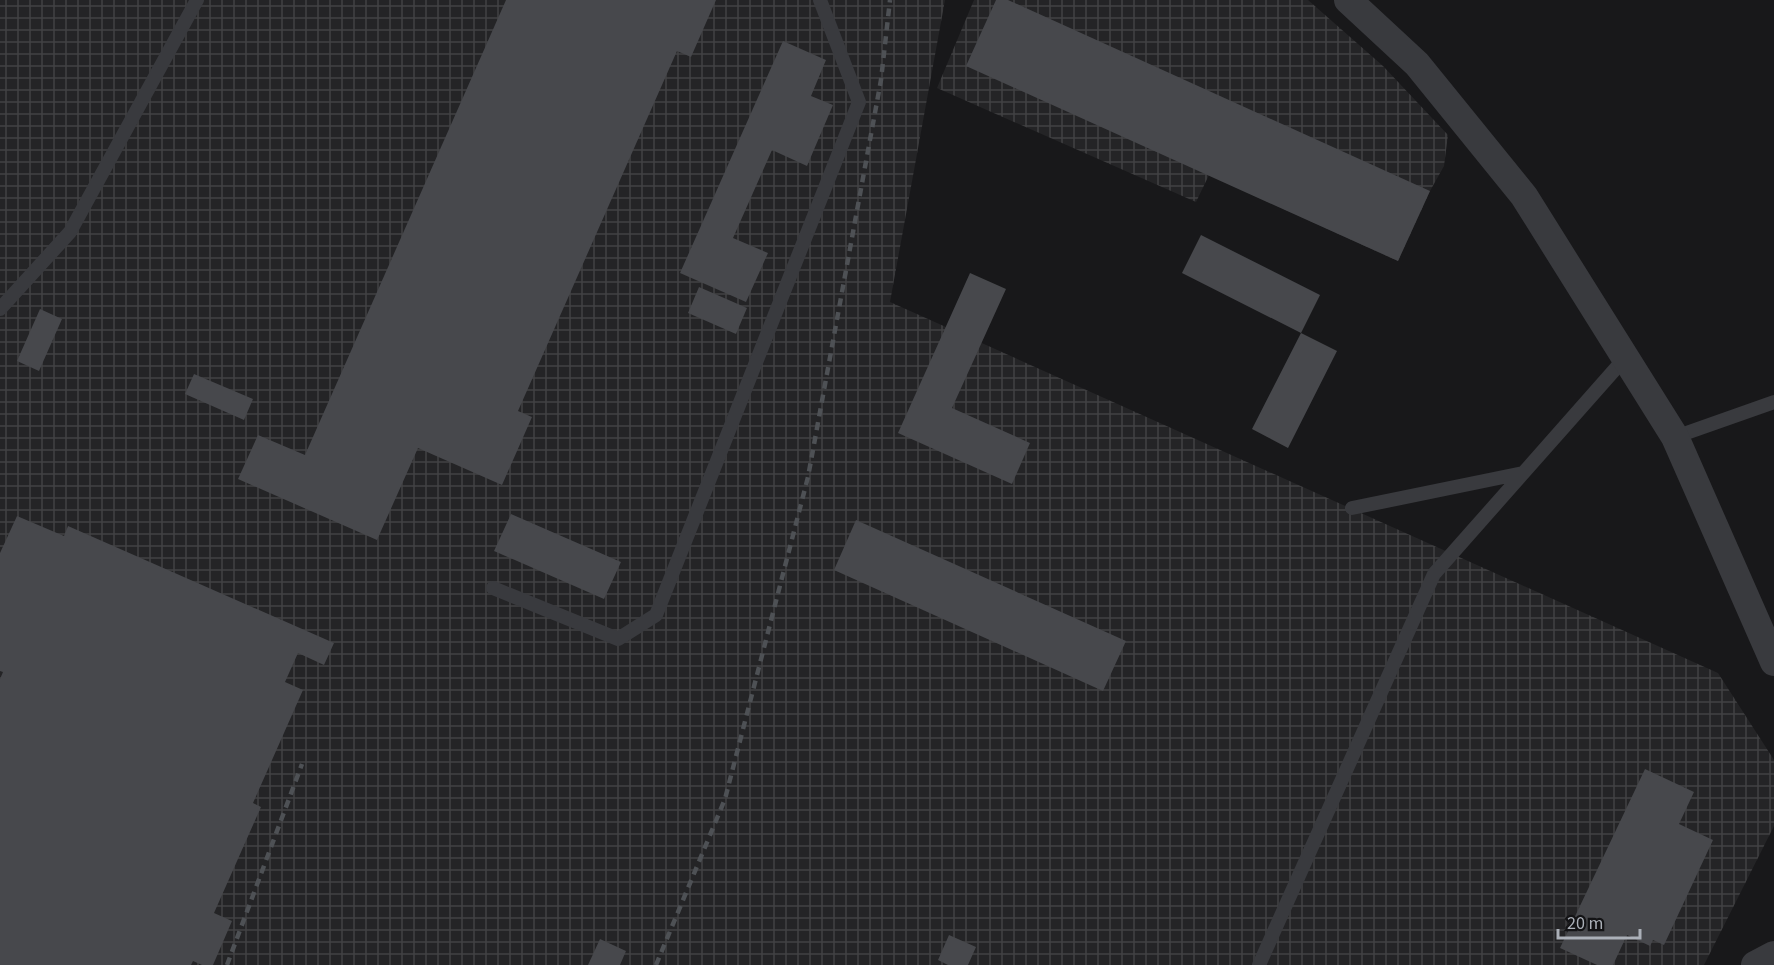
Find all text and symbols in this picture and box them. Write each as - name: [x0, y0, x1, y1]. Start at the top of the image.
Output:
- scale bar: [1558, 902, 1640, 940]
- text: 20 m: [1567, 911, 1603, 936]

